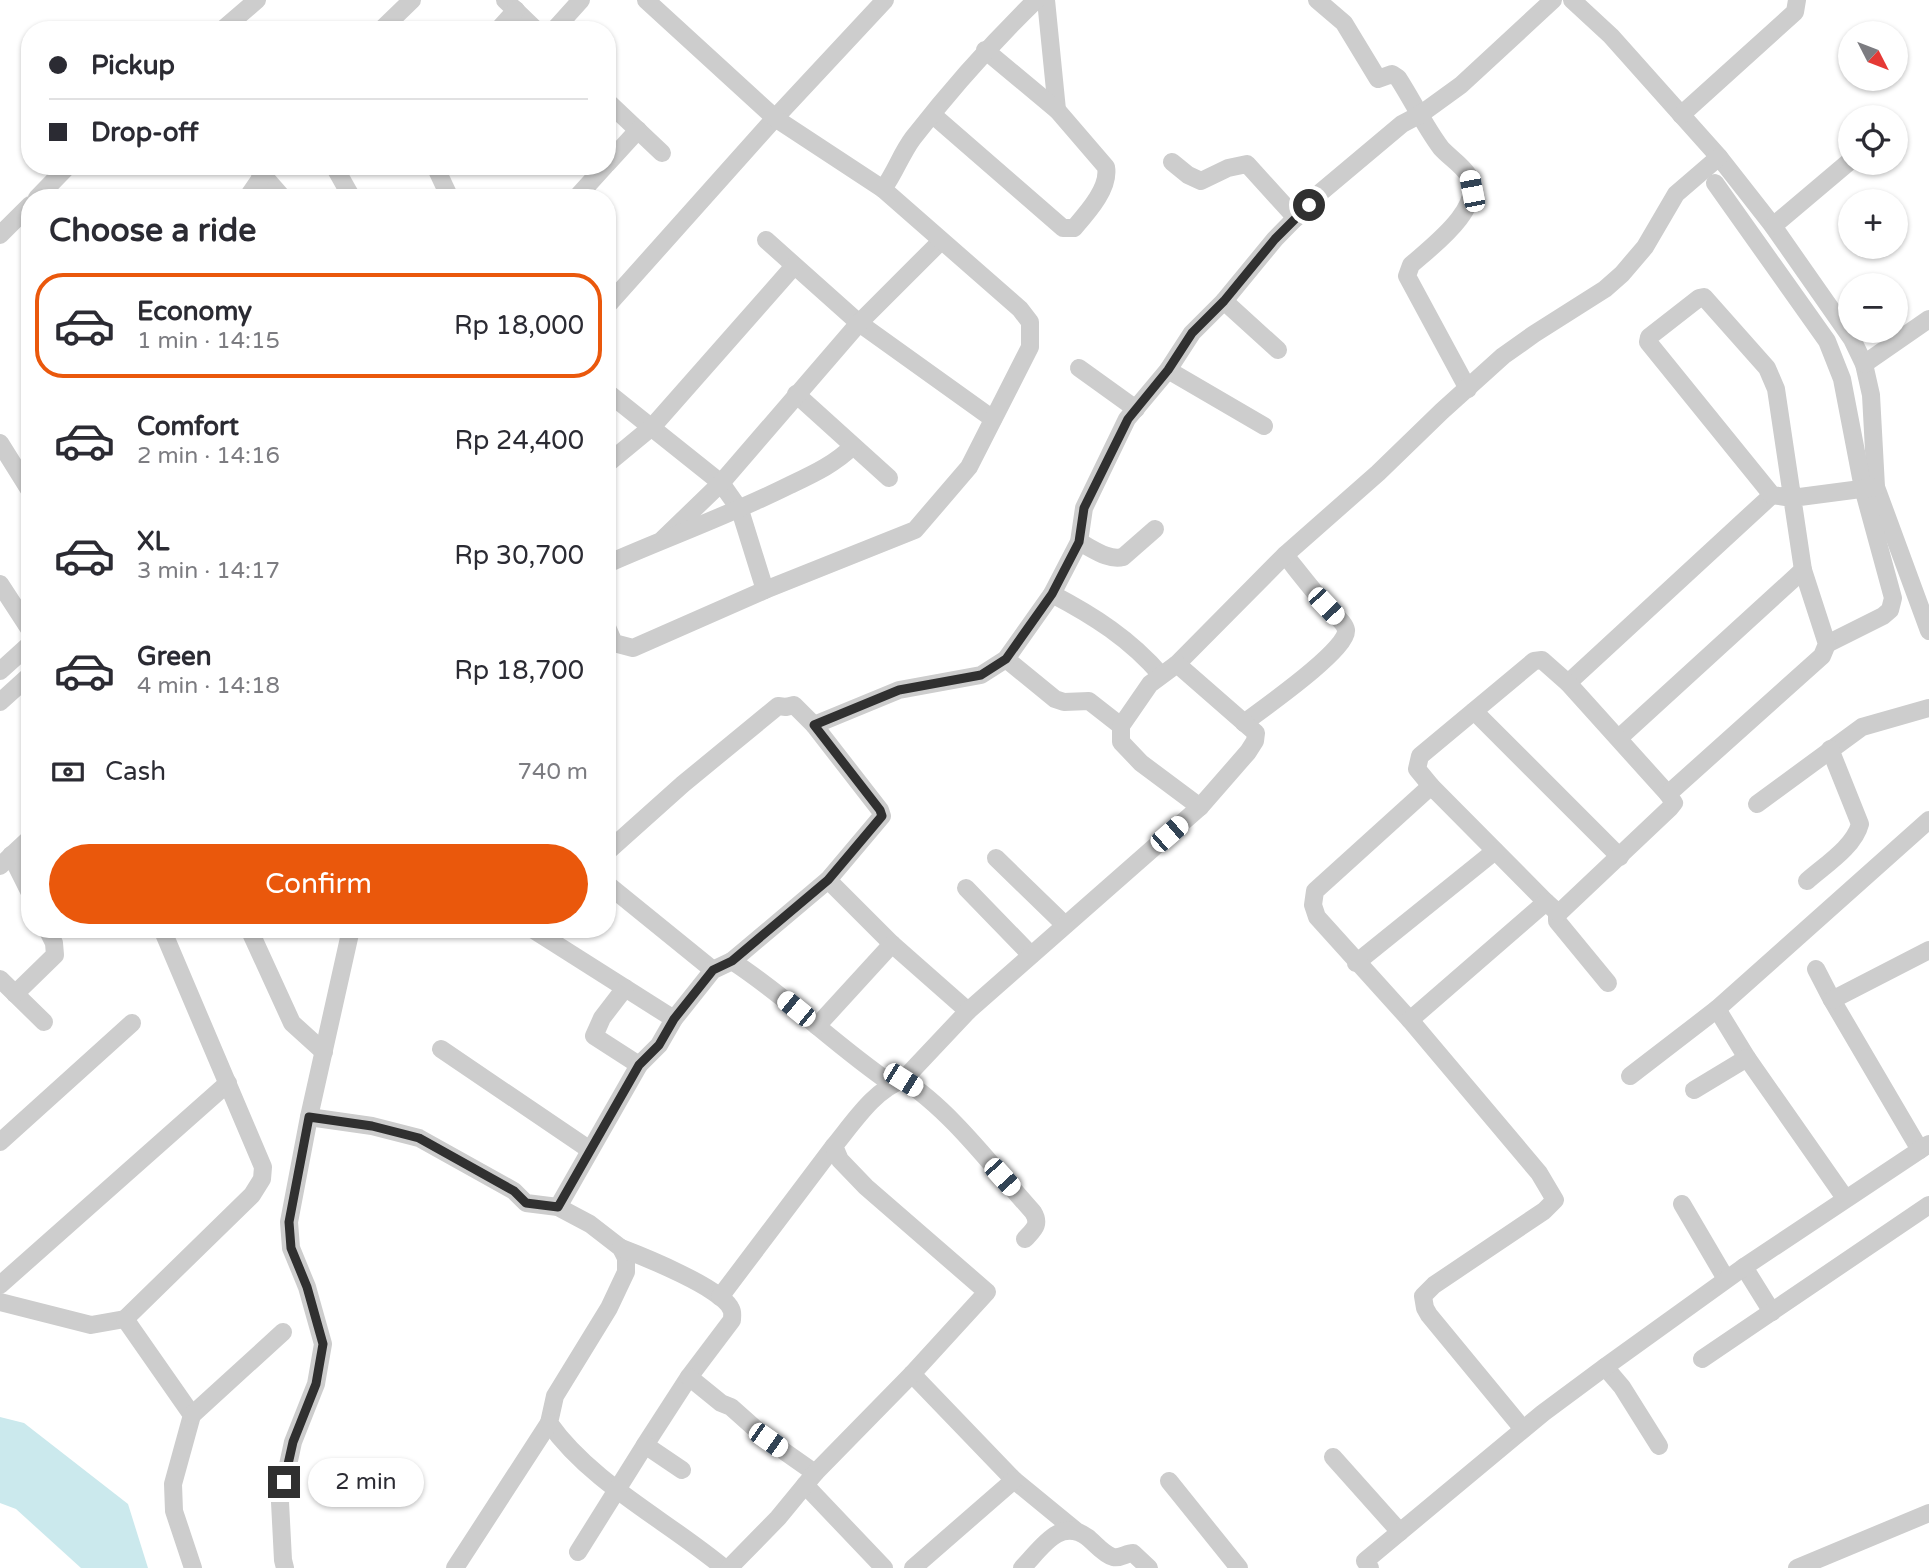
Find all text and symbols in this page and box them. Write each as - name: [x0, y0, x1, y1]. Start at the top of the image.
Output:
- north arrow: [1838, 21, 1908, 91]
- map controls: [1838, 21, 1908, 343]
- text: Pickup: [91, 50, 175, 81]
- button: locate: [1838, 105, 1908, 175]
- text: Drop-off: [91, 117, 198, 148]
- car: [1458, 168, 1487, 214]
- route start: [1293, 189, 1325, 221]
- button: +: [1838, 189, 1908, 259]
- text: Choose a ride: [49, 212, 256, 250]
- button: −: [1838, 273, 1908, 343]
- icon: car: [53, 294, 116, 357]
- text: Economy: [137, 296, 252, 327]
- text: Rp 18,000: [454, 310, 584, 341]
- text: 1 min · 14:15: [137, 327, 280, 355]
- icon: car: [53, 409, 116, 472]
- text: Comfort: [137, 411, 239, 442]
- text: Rp 24,400: [454, 425, 584, 456]
- text: 2 min · 14:16: [137, 442, 280, 470]
- icon: car: [53, 524, 116, 587]
- text: XL: [137, 526, 169, 557]
- text: Rp 30,700: [454, 540, 584, 571]
- text: 3 min · 14:17: [137, 557, 280, 585]
- car: [1304, 583, 1349, 629]
- icon: car: [53, 639, 116, 702]
- text: Green: [137, 641, 212, 672]
- text: Rp 18,700: [454, 655, 584, 686]
- text: 4 min · 14:18: [137, 672, 280, 700]
- icon: cash: [49, 753, 87, 791]
- text: Cash: [105, 756, 166, 787]
- text: 740 m: [518, 758, 588, 786]
- car: [1147, 812, 1192, 856]
- button: Confirm: [49, 844, 588, 924]
- car: [774, 988, 819, 1030]
- car: [880, 1060, 927, 1100]
- car: [981, 1154, 1024, 1200]
- car: [745, 1419, 792, 1461]
- callout: 2 min: [308, 1458, 424, 1506]
- route end: [268, 1466, 300, 1498]
- text: 2 min: [335, 1468, 397, 1496]

